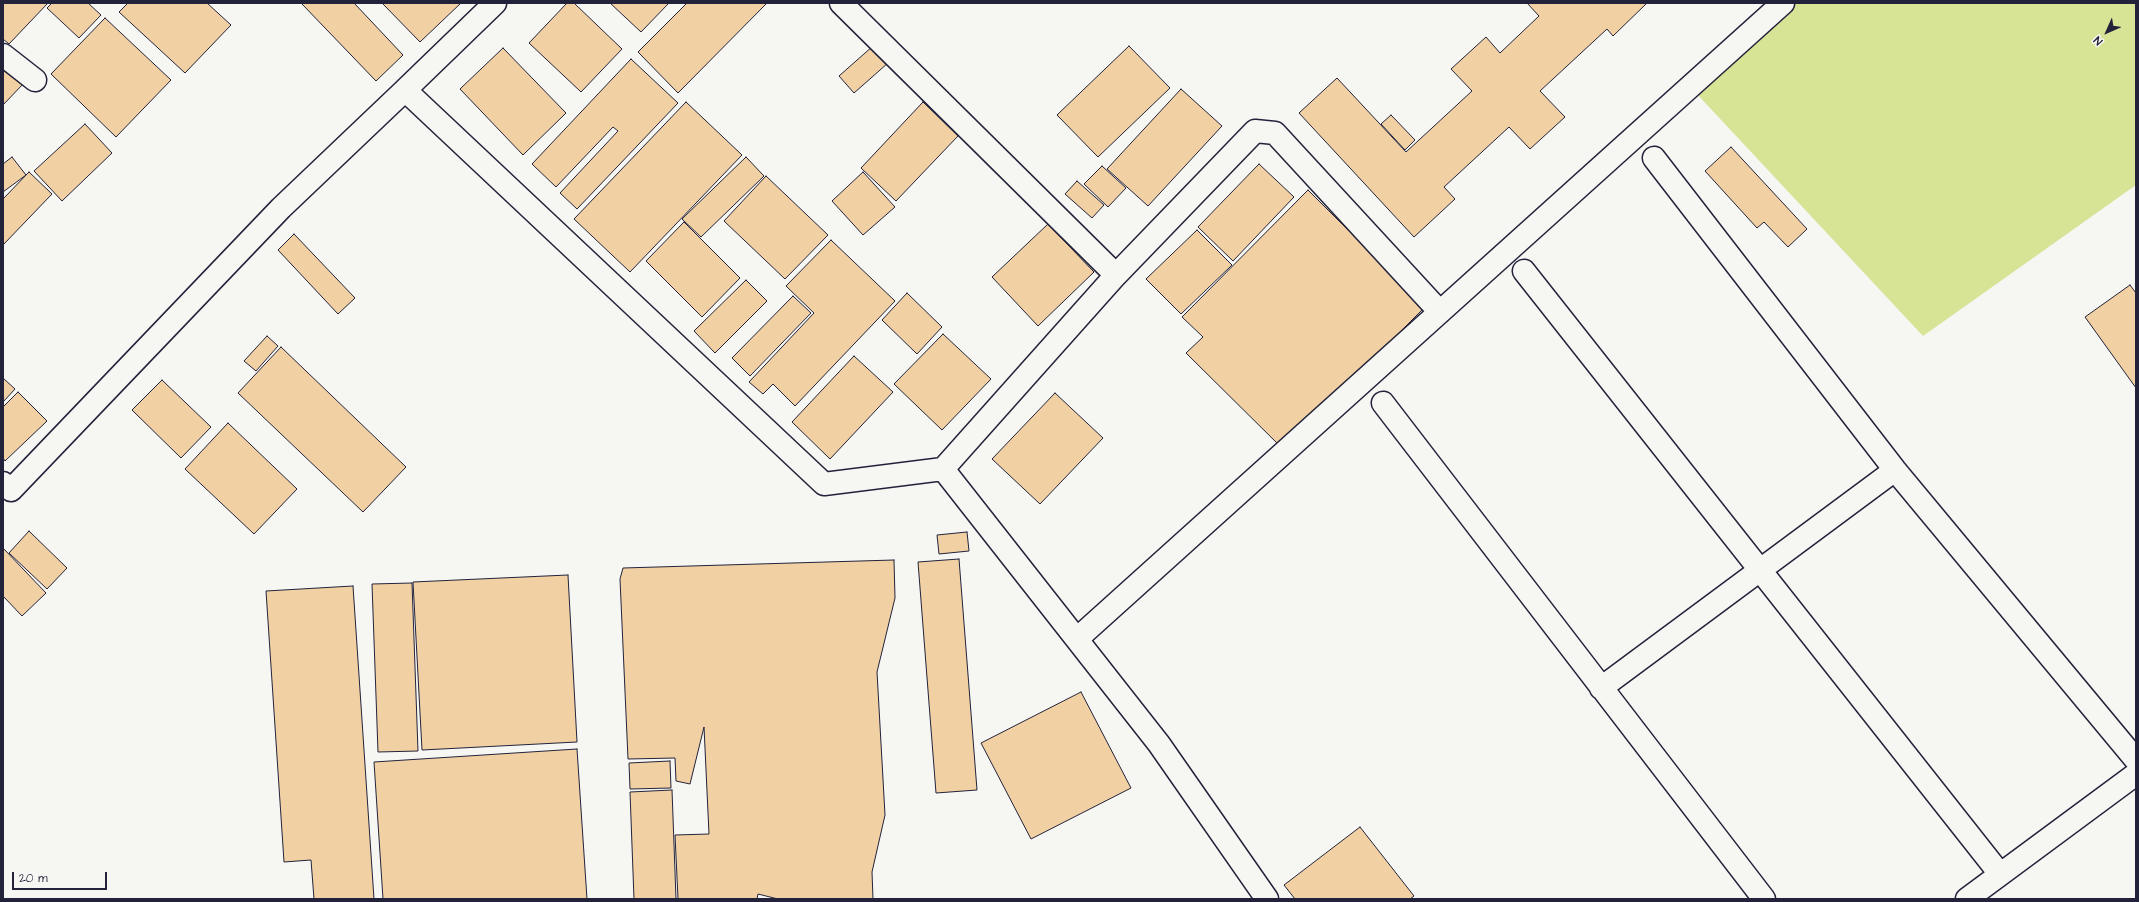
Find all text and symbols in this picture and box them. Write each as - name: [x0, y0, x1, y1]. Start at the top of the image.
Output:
- north arrow: [2087, 12, 2127, 52]
- text: N: [2090, 33, 2106, 49]
- scale bar: [14, 864, 109, 890]
- text: 20 m: [19, 870, 48, 887]

